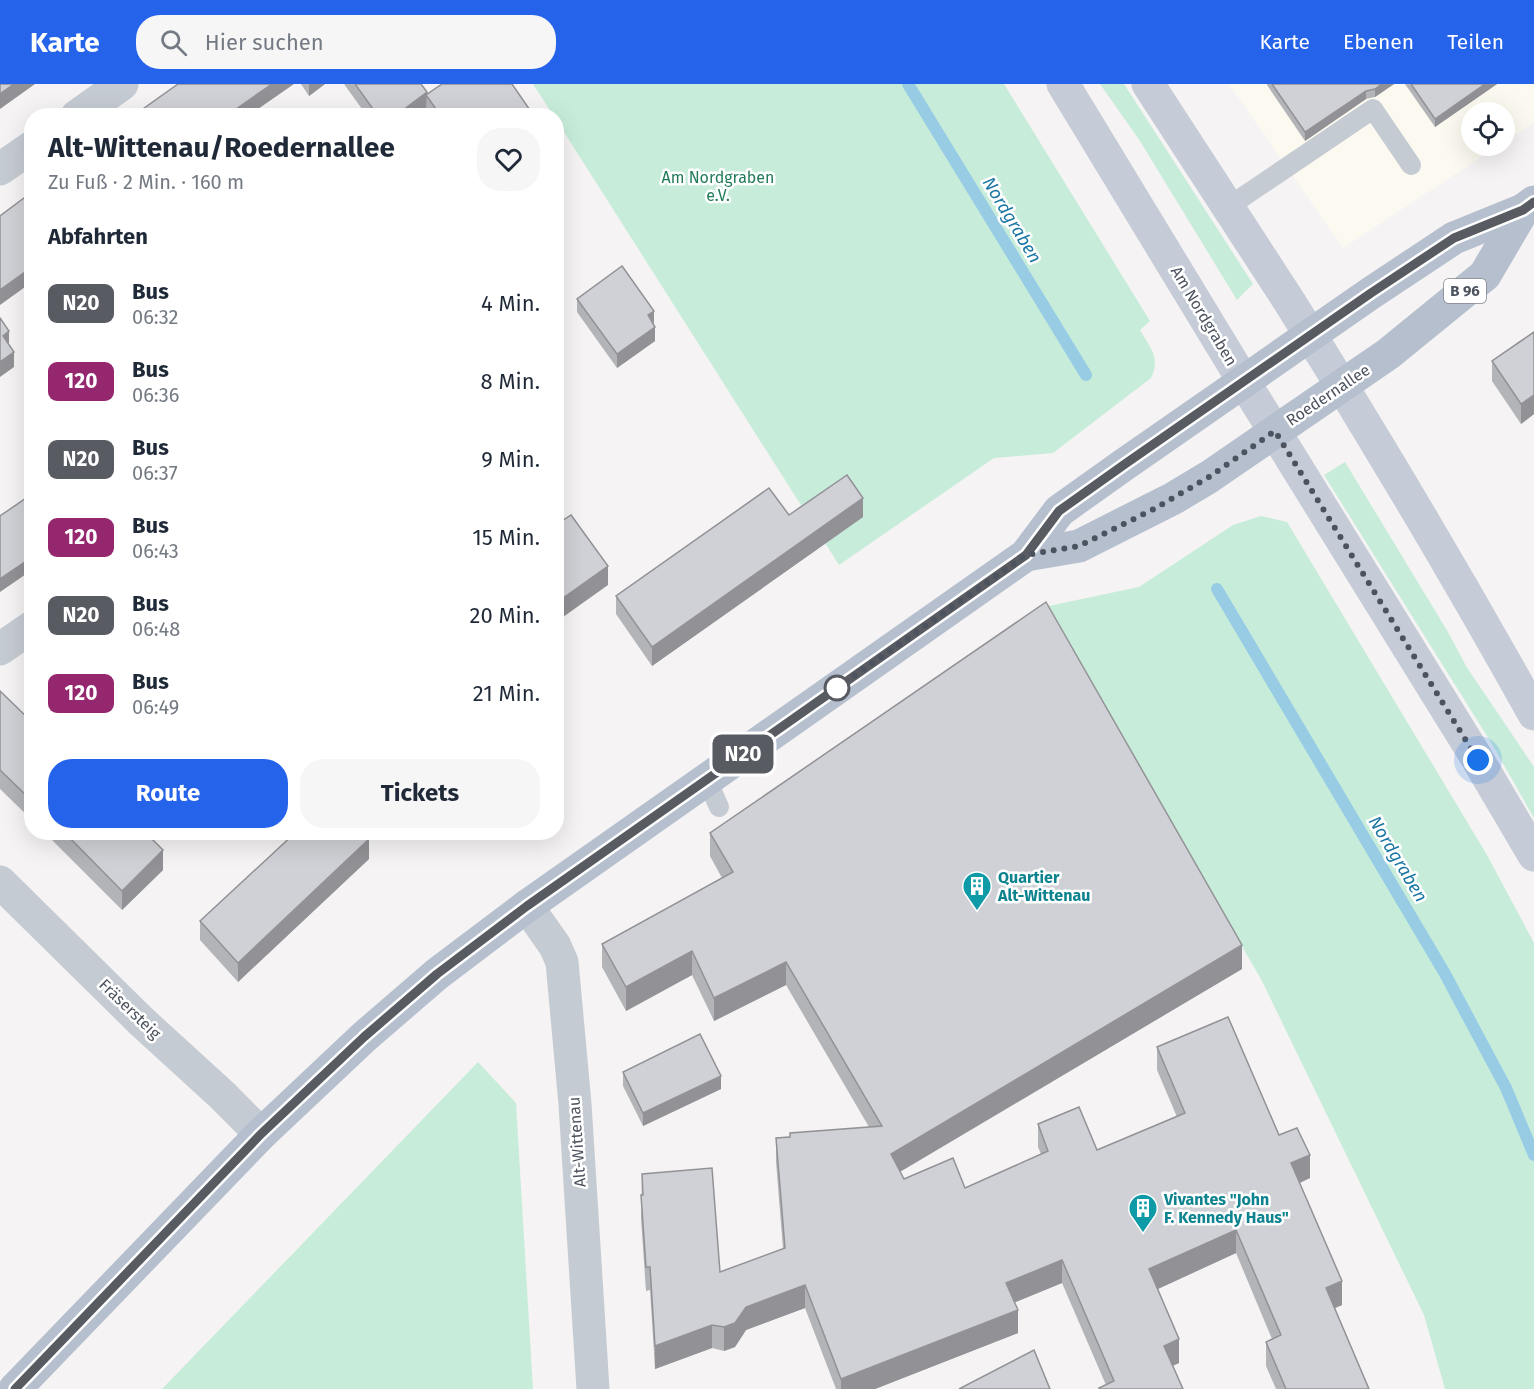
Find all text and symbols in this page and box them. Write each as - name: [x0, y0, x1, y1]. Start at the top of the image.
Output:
- search box: [136, 15, 556, 69]
- text: Karte: [30, 26, 100, 59]
- icon: search: [157, 26, 190, 59]
- text: Hier suchen: [205, 29, 324, 56]
- text: Karte: [1259, 29, 1310, 55]
- text: Ebenen: [1343, 29, 1414, 55]
- text: Teilen: [1447, 29, 1504, 55]
- map controls: [1461, 102, 1515, 156]
- button: locate: [1461, 102, 1515, 156]
- button: heart: [477, 128, 540, 191]
- text: Alt-Wittenau/Roedernallee: [48, 131, 395, 164]
- park label: Am Nordgraben e.V.: [662, 168, 774, 205]
- text: Zu Fuß · 2 Min. · 160 m: [48, 170, 244, 194]
- water label: Nordgraben: [978, 173, 1046, 267]
- text: Abfahrten: [48, 223, 148, 250]
- street label: Am Nordgraben: [1167, 263, 1241, 369]
- text: Bus: [132, 278, 169, 305]
- road number: B 96: [1444, 279, 1486, 303]
- text: N20: [62, 290, 100, 316]
- text: 4 Min.: [481, 290, 540, 317]
- text: 06:32: [132, 305, 178, 329]
- text: Bus: [132, 356, 169, 383]
- street label: Roedernallee: [1283, 360, 1373, 430]
- text: 120: [65, 368, 97, 394]
- text: 8 Min.: [481, 368, 540, 395]
- text: 06:36: [132, 383, 179, 407]
- text: Bus: [132, 434, 169, 461]
- text: N20: [62, 446, 100, 472]
- text: 9 Min.: [481, 446, 540, 473]
- text: 06:37: [132, 461, 178, 485]
- text: Bus: [132, 512, 169, 539]
- text: 120: [65, 524, 97, 550]
- text: 15 Min.: [472, 524, 540, 551]
- text: 06:43: [132, 539, 179, 563]
- text: Bus: [132, 590, 169, 617]
- text: N20: [62, 602, 100, 628]
- text: 20 Min.: [470, 602, 540, 629]
- text: 06:48: [132, 617, 180, 641]
- text: Bus: [132, 668, 169, 695]
- unlabelled marker: [824, 675, 850, 701]
- text: 120: [65, 680, 97, 706]
- text: 21 Min.: [473, 680, 540, 707]
- text: 06:49: [132, 695, 179, 719]
- line badge: N20: [708, 734, 777, 774]
- text: N20: [724, 741, 762, 767]
- your location: [1463, 745, 1493, 775]
- button: Route: [48, 759, 288, 828]
- button: Tickets: [300, 759, 540, 828]
- water label: Nordgraben: [1364, 812, 1432, 906]
- place label: Quartier Alt-Wittenau: [997, 868, 1090, 905]
- building icon: Quartier Alt-Wittenau: [961, 870, 993, 912]
- street label: Fräsersteig: [95, 975, 165, 1043]
- street label: Alt-Wittenau: [564, 1096, 590, 1188]
- place label: Vivantes "John F. Kennedy Haus": [1163, 1190, 1289, 1227]
- building icon: Vivantes "John F. Kennedy Haus": [1127, 1192, 1159, 1234]

